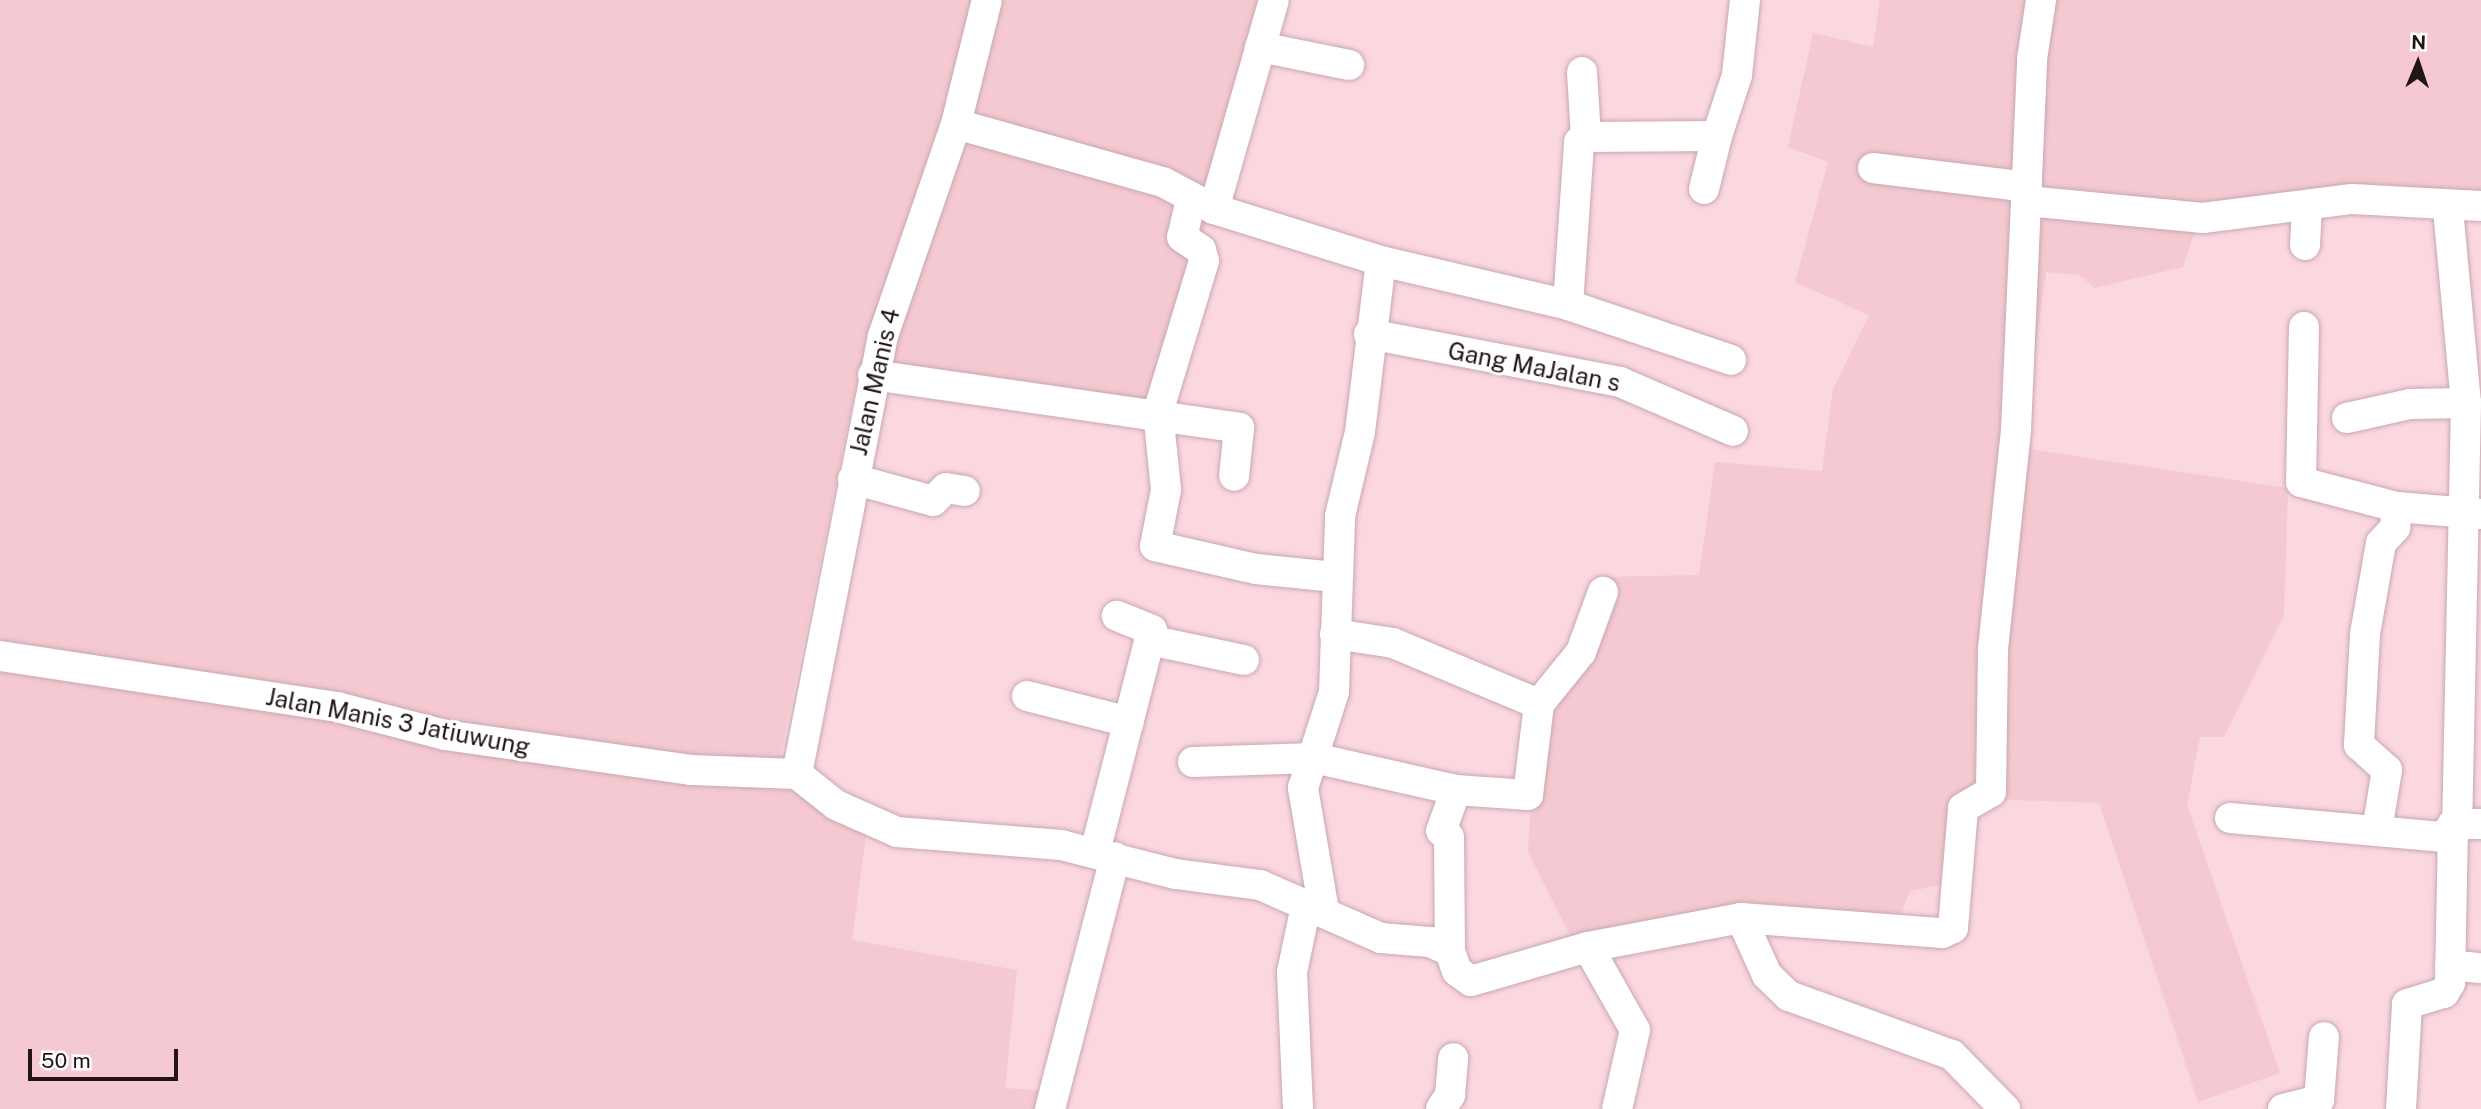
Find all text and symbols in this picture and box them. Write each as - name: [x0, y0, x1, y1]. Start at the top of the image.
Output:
- north arrow: [2383, 28, 2453, 98]
- text: N: [2411, 31, 2427, 53]
- street label: Jalan Manis 4: [844, 306, 906, 458]
- street label: Gang MaJalan s: [1445, 336, 1623, 398]
- street label: Jalan Manis 3 Jatiuwung: [263, 682, 533, 762]
- scale bar: [32, 1036, 182, 1080]
- text: 50 m: [41, 1048, 91, 1073]

